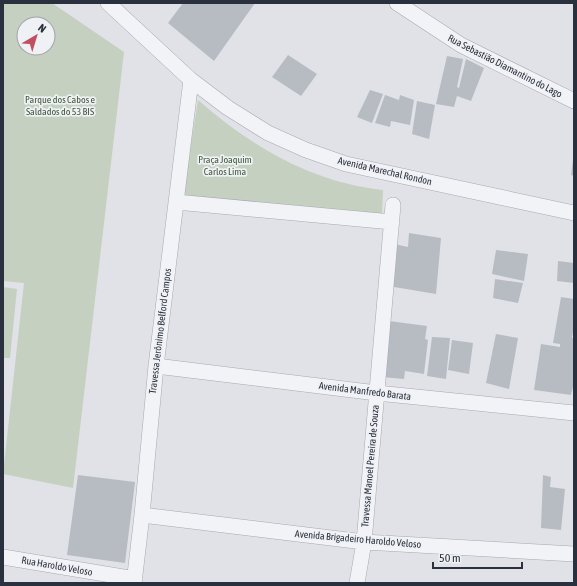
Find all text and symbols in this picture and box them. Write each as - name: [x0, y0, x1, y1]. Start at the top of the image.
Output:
- north arrow: [16, 16, 56, 56]
- text: N: [36, 21, 48, 35]
- street label: Rua Sebastião Diamantino do Lago: [446, 32, 564, 100]
- park label: Parque dos Cabos e Saldados do 53 BIS: [25, 94, 96, 117]
- park label: Praça Joaquim Carlos Lima: [198, 154, 252, 177]
- street label: Avenida Marechal Rondon: [337, 155, 433, 187]
- street label: Travessa Jerônimo Belford Campos: [147, 267, 173, 394]
- street label: Avenida Manfredo Barata: [318, 380, 412, 402]
- street label: Travessa Manoel Pereira de Souza: [359, 404, 381, 528]
- street label: Avenida Brigadeiro Haroldo Veloso: [294, 528, 422, 550]
- scale bar: [433, 544, 522, 570]
- text: 50 m: [439, 551, 461, 565]
- street label: Rua Haroldo Veloso: [21, 554, 94, 578]

